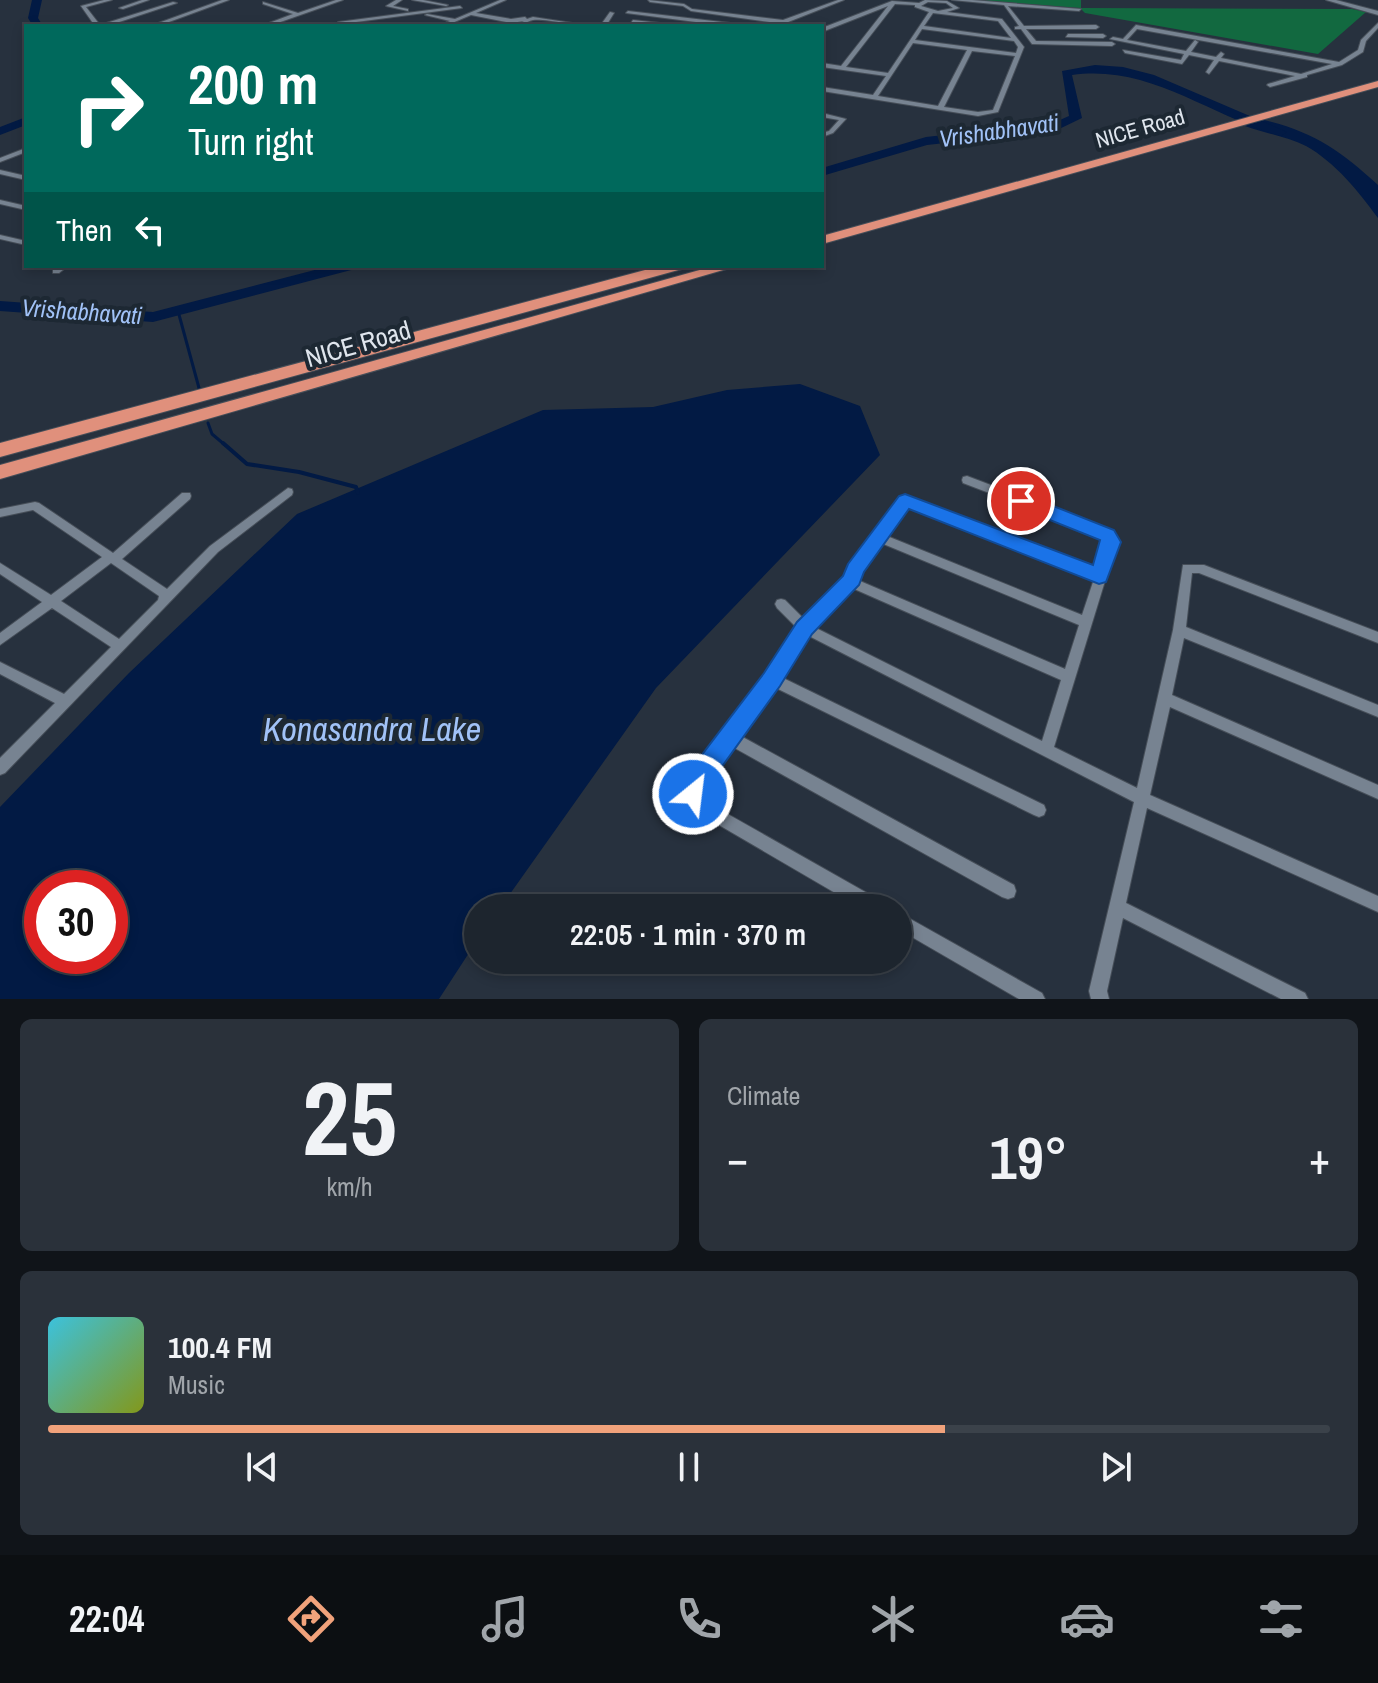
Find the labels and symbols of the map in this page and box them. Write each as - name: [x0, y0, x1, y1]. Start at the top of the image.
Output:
- street label: NICE Road: [1092, 101, 1188, 155]
- water label: Vrishabhavati: [937, 106, 1061, 154]
- water label: Vrishabhavati: [21, 291, 144, 331]
- street label: NICE Road: [301, 312, 415, 375]
- pin: [987, 467, 1055, 535]
- water label: Konasandra Lake: [263, 706, 481, 752]
- position arrow: [651, 752, 735, 836]
- speed limit sign: 30: [24, 870, 128, 974]

